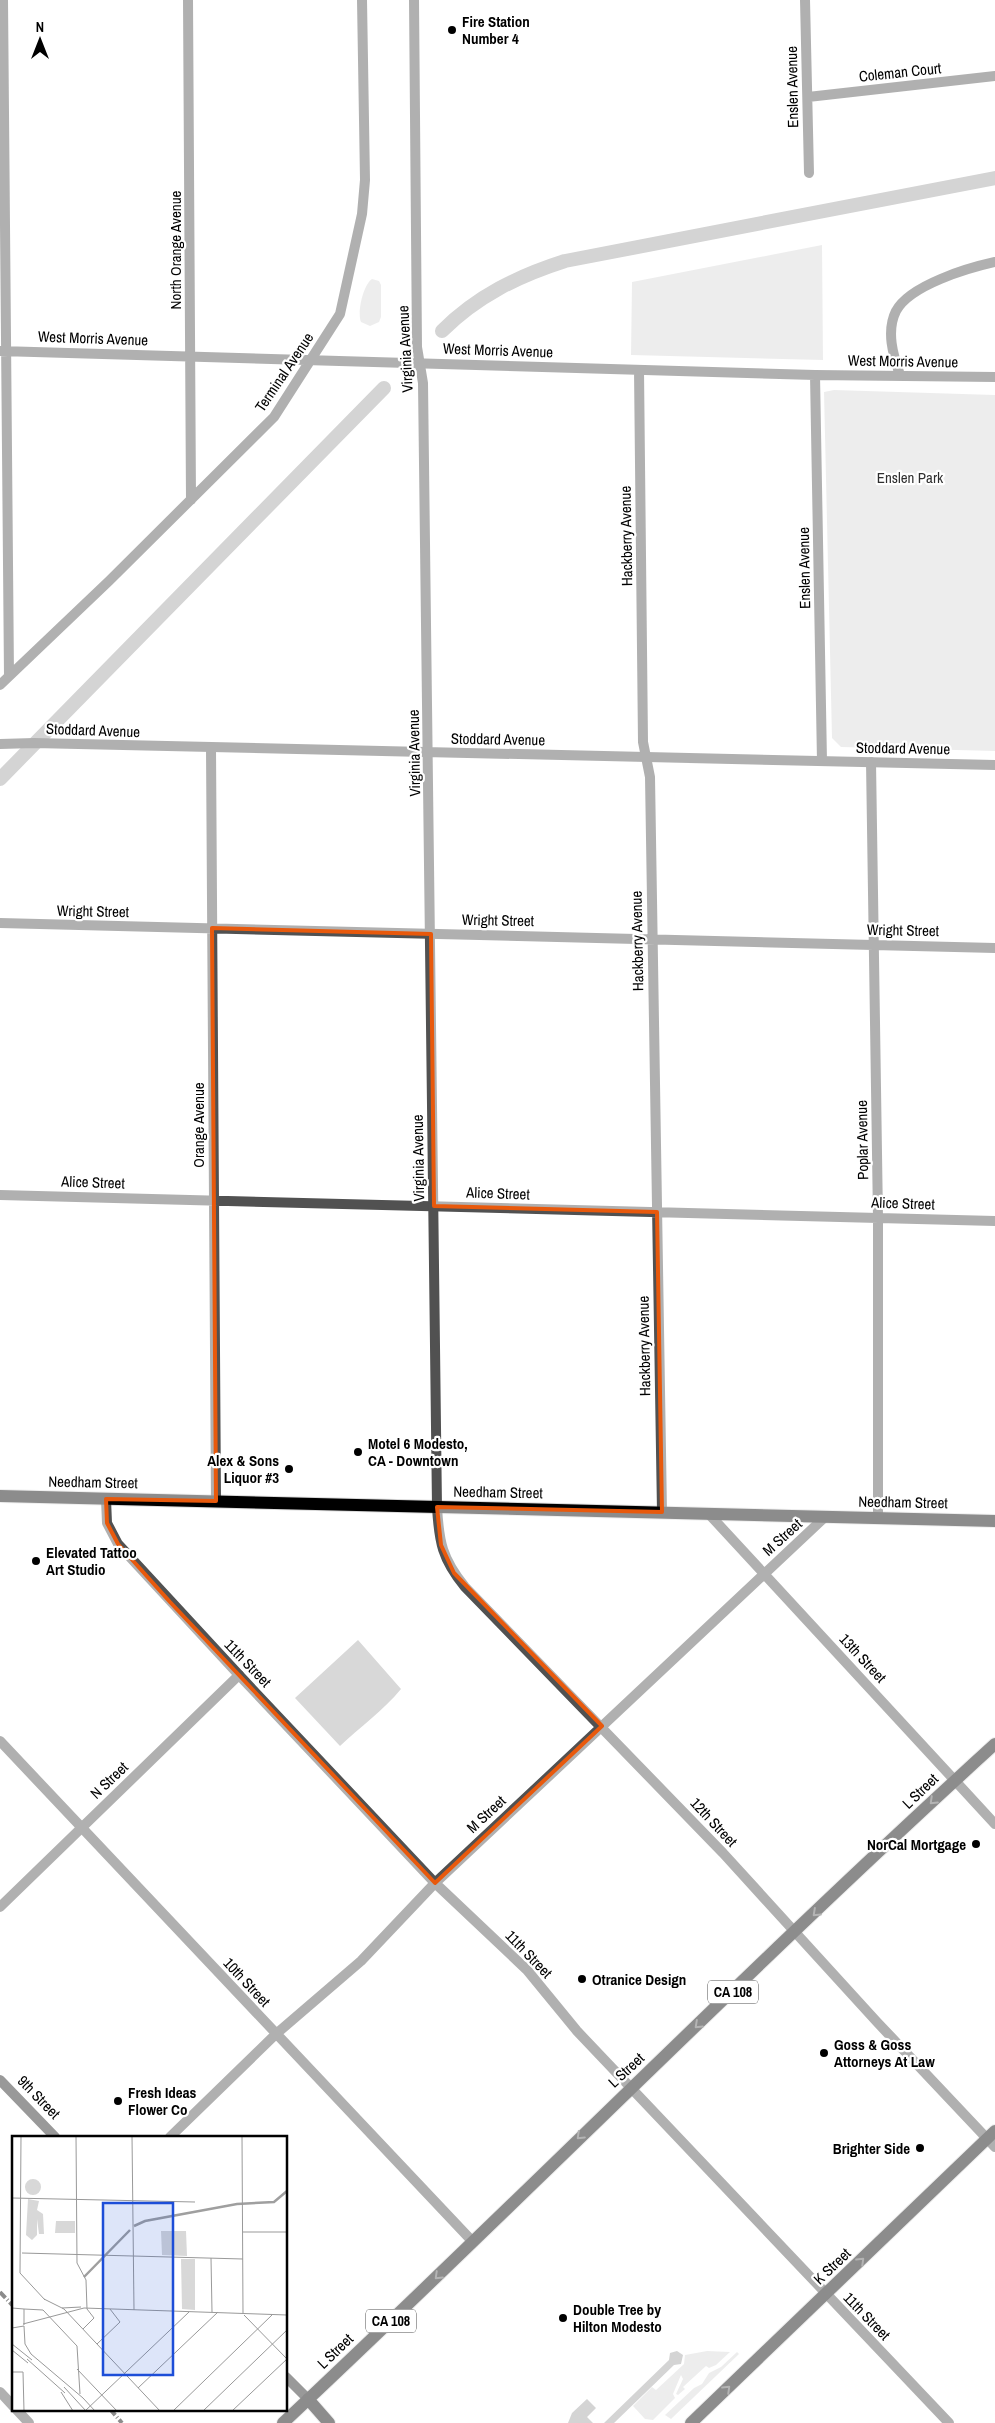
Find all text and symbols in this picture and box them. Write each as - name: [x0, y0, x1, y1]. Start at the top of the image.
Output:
- place label: Fire Station Number 4: [462, 11, 530, 49]
- north arrow: [15, 15, 65, 65]
- text: N: [36, 18, 44, 36]
- marker: Fire Station Number 4: [446, 24, 458, 36]
- street label: Enslen Avenue: [781, 46, 803, 128]
- street label: Coleman Court: [858, 57, 943, 87]
- street label: North Orange Avenue: [165, 190, 186, 309]
- street label: Virginia Avenue: [392, 305, 418, 393]
- street label: West Morris Avenue: [38, 326, 149, 350]
- street label: Terminal Avenue: [250, 328, 318, 416]
- street label: West Morris Avenue: [443, 338, 554, 362]
- street label: West Morris Avenue: [848, 350, 958, 372]
- park label: Enslen Park: [877, 467, 944, 488]
- street label: Hackberry Avenue: [615, 486, 637, 586]
- street label: Enslen Avenue: [793, 527, 815, 609]
- street label: Virginia Avenue: [403, 709, 425, 797]
- street label: Stoddard Avenue: [46, 718, 141, 742]
- street label: Stoddard Avenue: [451, 728, 545, 750]
- street label: Stoddard Avenue: [856, 737, 950, 759]
- street label: Hackberry Avenue: [626, 891, 648, 991]
- street label: Wright Street: [57, 900, 130, 922]
- street label: Wright Street: [462, 909, 535, 931]
- street label: Wright Street: [867, 919, 940, 941]
- street label: Orange Avenue: [188, 1082, 209, 1168]
- street label: Poplar Avenue: [851, 1100, 873, 1180]
- street label: Virginia Avenue: [407, 1114, 429, 1202]
- street label: Alice Street: [60, 1170, 126, 1194]
- street label: Alice Street: [465, 1181, 531, 1205]
- street label: Alice Street: [870, 1191, 936, 1215]
- street label: Hackberry Avenue: [633, 1296, 655, 1396]
- place label: Motel 6 Modesto, CA - Downtown: [368, 1433, 468, 1471]
- marker: Motel 6 Modesto, CA - Downtown: [352, 1446, 364, 1458]
- place label: Alex & Sons Liquor #3: [207, 1450, 279, 1488]
- marker: Alex & Sons Liquor #3: [283, 1463, 295, 1475]
- street label: Needham Street: [48, 1471, 139, 1493]
- street label: Needham Street: [453, 1481, 544, 1503]
- street label: Needham Street: [858, 1491, 949, 1513]
- street label: M Street: [758, 1513, 807, 1560]
- place label: Elevated Tattoo Art Studio: [46, 1542, 137, 1580]
- marker: Elevated Tattoo Art Studio: [30, 1555, 42, 1567]
- street label: 13th Street: [835, 1629, 892, 1688]
- street label: 11th Street: [220, 1634, 277, 1692]
- street label: N Street: [85, 1756, 133, 1803]
- street label: L Street: [897, 1768, 943, 1813]
- street label: M Street: [462, 1790, 511, 1838]
- street label: 12th Street: [686, 1793, 743, 1852]
- one-way arrow: [930, 1795, 939, 1804]
- place label: NorCal Mortgage: [867, 1834, 966, 1855]
- marker: NorCal Mortgage: [970, 1838, 982, 1850]
- one-way arrow: [812, 1907, 821, 1916]
- street label: 11th Street: [501, 1925, 558, 1983]
- street label: 10th Street: [219, 1953, 276, 2012]
- place label: Otranice Design: [592, 1969, 686, 1990]
- marker: Otranice Design: [576, 1973, 588, 1985]
- road number: CA 108: [708, 1980, 758, 2004]
- one-way arrow: [695, 2019, 704, 2028]
- place label: Goss & Goss Attorneys At Law: [834, 2034, 935, 2072]
- street label: L Street: [603, 2047, 649, 2092]
- marker: Goss & Goss Attorneys At Law: [818, 2047, 830, 2059]
- street label: 9th Street: [13, 2071, 65, 2124]
- place label: Fresh Ideas Flower Co: [128, 2082, 197, 2120]
- marker: Fresh Ideas Flower Co: [112, 2095, 124, 2107]
- one-way arrow: [577, 2130, 586, 2139]
- inset map: [12, 2136, 288, 2410]
- place label: Brighter Side: [833, 2138, 910, 2159]
- marker: Brighter Side: [914, 2142, 926, 2154]
- street label: K Street: [809, 2243, 856, 2289]
- one-way arrow: [855, 2258, 864, 2267]
- one-way arrow: [435, 2270, 444, 2279]
- street label: 11th Street: [839, 2287, 896, 2345]
- place label: Double Tree by Hilton Modesto: [573, 2299, 662, 2337]
- road number: CA 108: [366, 2310, 416, 2332]
- marker: Double Tree by Hilton Modesto: [557, 2312, 569, 2324]
- street label: L Street: [312, 2328, 358, 2373]
- one-way arrow: [721, 2386, 730, 2395]

